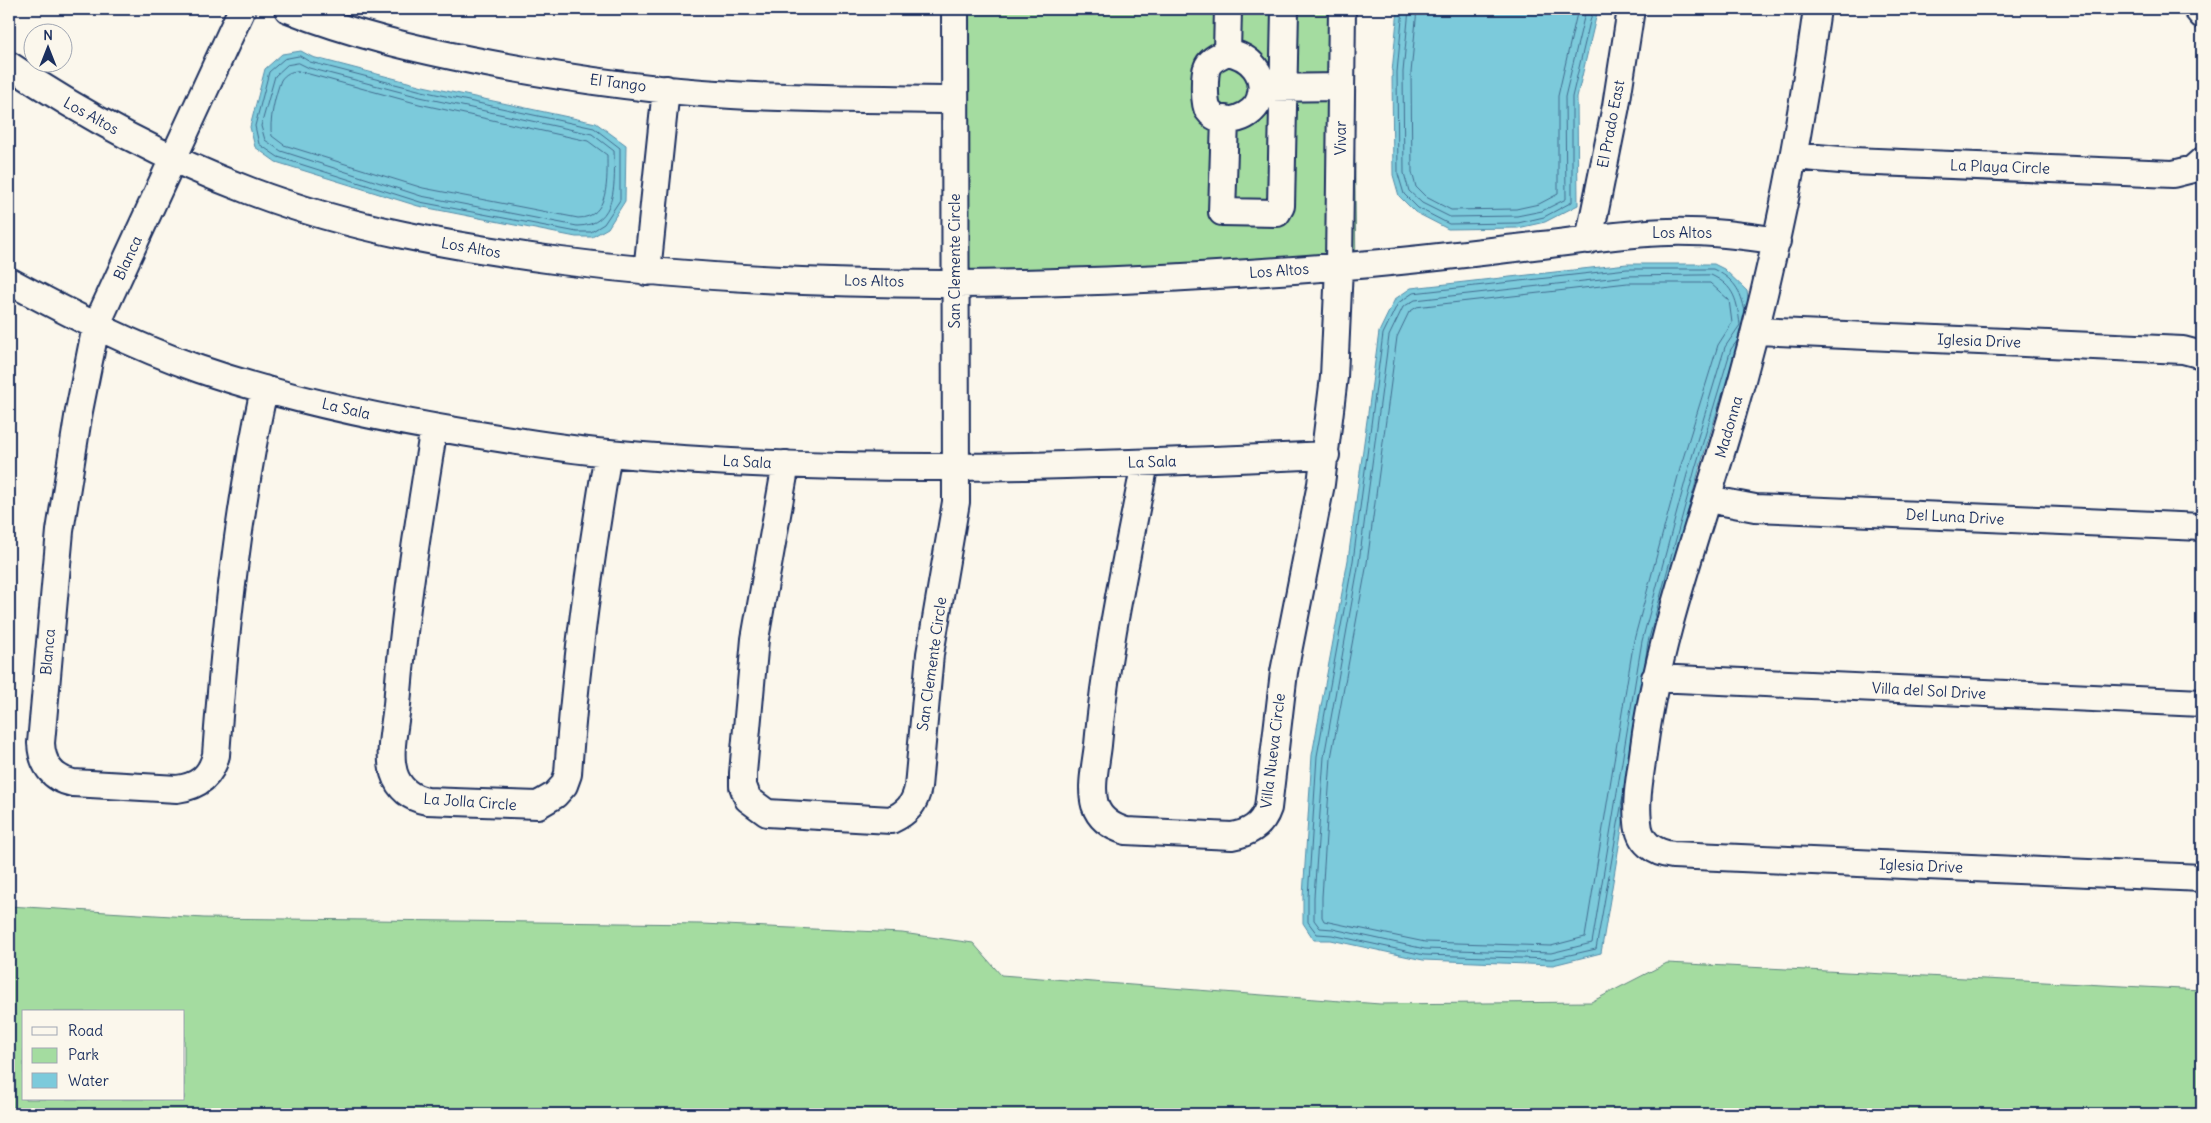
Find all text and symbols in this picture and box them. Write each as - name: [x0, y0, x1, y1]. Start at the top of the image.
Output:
- north arrow: [22, 22, 72, 72]
- text: N: [43, 26, 53, 44]
- street label: El Tango: [589, 70, 647, 95]
- street label: El Prado East: [1593, 78, 1628, 169]
- street label: Los Altos: [60, 93, 122, 139]
- street label: Vivar: [1331, 121, 1350, 155]
- street label: La Playa Circle: [1950, 155, 2050, 178]
- street label: San Clemente Circle: [945, 193, 964, 329]
- street label: Los Altos: [1652, 223, 1712, 242]
- street label: Blanca: [109, 232, 146, 283]
- street label: Los Altos: [440, 233, 503, 262]
- street label: Los Altos: [1248, 259, 1310, 282]
- street label: Los Altos: [844, 270, 904, 291]
- street label: Iglesia Drive: [1937, 330, 2021, 351]
- street label: Madonna: [1711, 393, 1747, 460]
- street label: La Sala: [320, 394, 373, 423]
- street label: La Sala: [722, 451, 772, 472]
- street label: La Sala: [1127, 451, 1177, 472]
- street label: Del Luna Drive: [1905, 504, 2005, 529]
- street label: San Clemente Circle: [913, 596, 950, 732]
- street label: Blanca: [36, 628, 59, 676]
- street label: Villa del Sol Drive: [1871, 678, 1987, 703]
- street label: Villa Nueva Circle: [1256, 692, 1289, 810]
- street label: La Jolla Circle: [423, 789, 517, 814]
- street label: Iglesia Drive: [1879, 855, 1963, 876]
- legend: [22, 1010, 185, 1100]
- text: Road: [68, 1021, 103, 1040]
- text: Park: [68, 1045, 99, 1064]
- text: Water: [68, 1071, 109, 1090]

